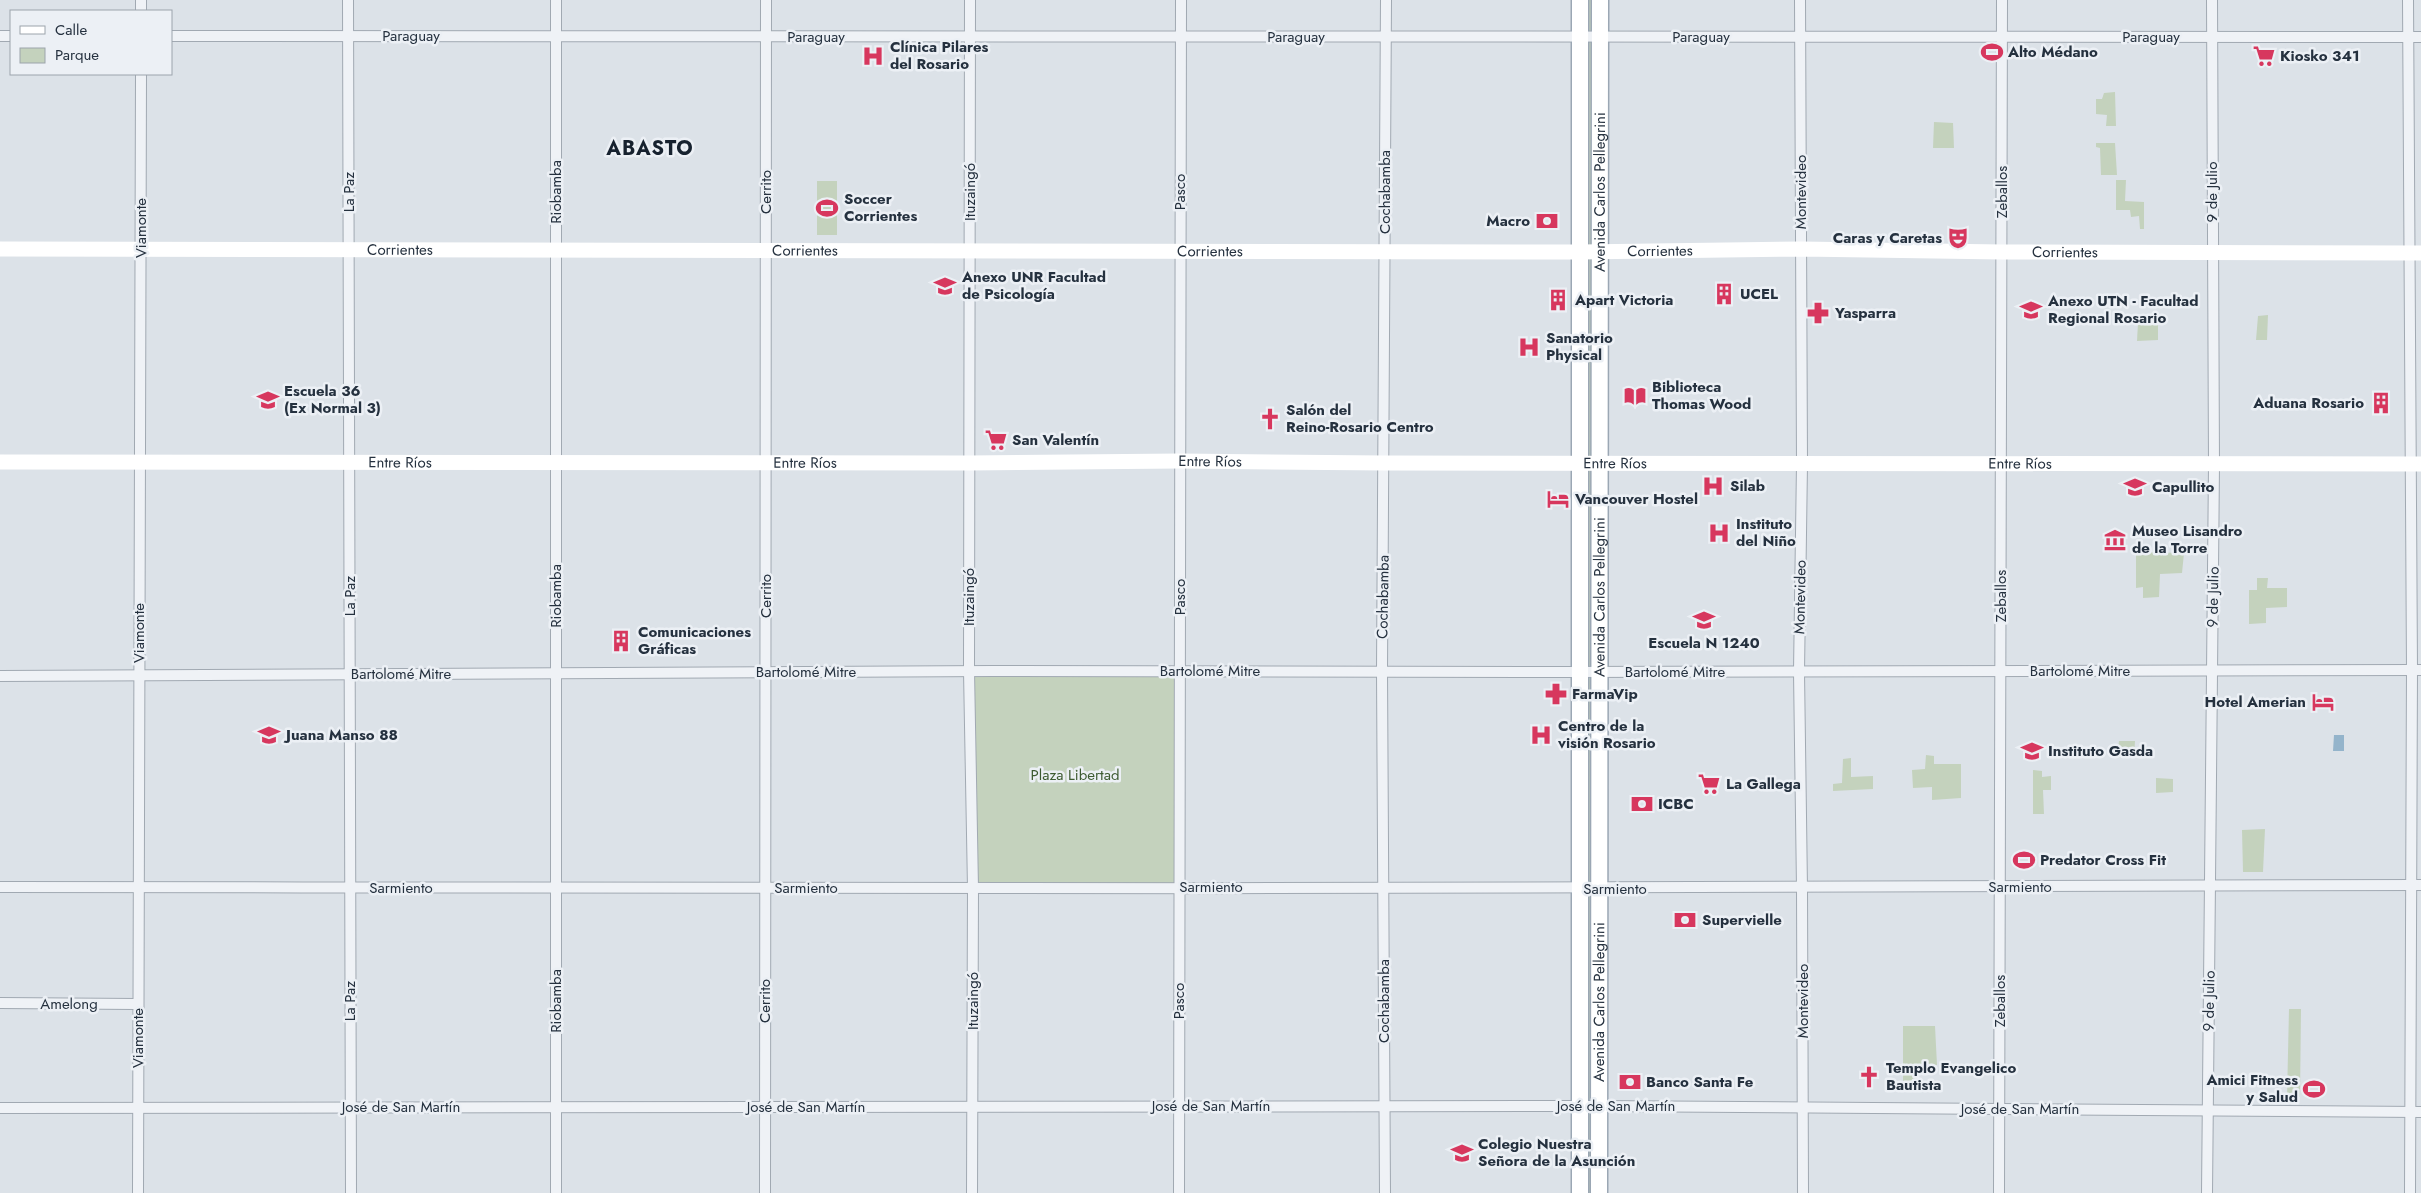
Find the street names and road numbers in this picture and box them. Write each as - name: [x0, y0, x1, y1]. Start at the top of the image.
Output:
- street label: Paraguay: [382, 25, 440, 47]
- street label: Paraguay: [787, 26, 845, 48]
- street label: Paraguay: [1267, 26, 1325, 48]
- street label: Paraguay: [1672, 26, 1730, 48]
- street label: Paraguay: [2122, 26, 2180, 48]
- street label: Avenida Carlos Pellegrini: [1589, 112, 1611, 272]
- street label: Cochabamba: [1374, 150, 1396, 234]
- street label: Montevideo: [1790, 155, 1812, 229]
- street label: Riobamba: [545, 160, 567, 224]
- street label: 9 de Julio: [2201, 162, 2223, 222]
- street label: Ituzaingó: [959, 163, 981, 221]
- street label: Zeballos: [1991, 166, 2013, 218]
- street label: Cerrito: [755, 170, 777, 214]
- street label: La Paz: [338, 172, 360, 212]
- street label: Pasco: [1169, 174, 1191, 210]
- street label: Viamonte: [130, 198, 152, 258]
- street label: Corrientes: [367, 239, 433, 261]
- street label: Corrientes: [772, 239, 838, 262]
- street label: Corrientes: [1627, 239, 1693, 262]
- street label: Corrientes: [1177, 240, 1243, 262]
- street label: Corrientes: [2032, 241, 2098, 263]
- street label: Entre Ríos: [1178, 450, 1242, 473]
- street label: Entre Ríos: [368, 451, 432, 473]
- street label: Entre Ríos: [773, 452, 837, 474]
- street label: Entre Ríos: [1583, 452, 1647, 474]
- street label: Entre Ríos: [1988, 453, 2052, 475]
- street label: Avenida Carlos Pellegrini: [1588, 517, 1611, 677]
- street label: Cochabamba: [1371, 555, 1395, 639]
- street label: Montevideo: [1788, 560, 1812, 634]
- street label: Riobamba: [545, 564, 567, 628]
- street label: 9 de Julio: [2201, 566, 2225, 628]
- street label: Ituzaingó: [958, 568, 980, 626]
- street label: Zeballos: [1990, 570, 2012, 622]
- street label: Cerrito: [755, 574, 777, 618]
- street label: La Paz: [339, 576, 361, 616]
- street label: Pasco: [1169, 579, 1191, 615]
- street label: Viamonte: [128, 603, 150, 663]
- street label: Bartolomé Mitre: [1160, 660, 1260, 682]
- street label: Bartolomé Mitre: [2030, 660, 2130, 682]
- street label: Bartolomé Mitre: [756, 661, 856, 683]
- street label: Bartolomé Mitre: [1625, 661, 1725, 683]
- street label: Bartolomé Mitre: [351, 663, 451, 685]
- street label: Sarmiento: [1179, 876, 1243, 898]
- street label: Sarmiento: [1988, 876, 2052, 898]
- street label: Sarmiento: [369, 877, 433, 899]
- street label: Sarmiento: [774, 877, 838, 899]
- street label: Sarmiento: [1583, 878, 1647, 900]
- street label: Avenida Carlos Pellegrini: [1588, 922, 1610, 1082]
- street label: Cochabamba: [1373, 959, 1395, 1043]
- street label: Montevideo: [1792, 964, 1814, 1038]
- street label: Riobamba: [545, 969, 567, 1033]
- street label: 9 de Julio: [2197, 970, 2221, 1032]
- street label: Ituzaingó: [962, 972, 984, 1030]
- street label: Zeballos: [1989, 975, 2011, 1027]
- street label: Cerrito: [754, 979, 776, 1023]
- street label: La Paz: [339, 981, 361, 1021]
- street label: Pasco: [1168, 983, 1190, 1019]
- street label: Amelong: [40, 993, 98, 1015]
- street label: Viamonte: [127, 1008, 149, 1068]
- street label: José de San Martín: [1150, 1095, 1270, 1117]
- street label: José de San Martín: [1555, 1095, 1675, 1117]
- street label: José de San Martín: [340, 1096, 460, 1118]
- street label: José de San Martín: [745, 1096, 865, 1118]
- street label: José de San Martín: [1959, 1098, 2079, 1120]

